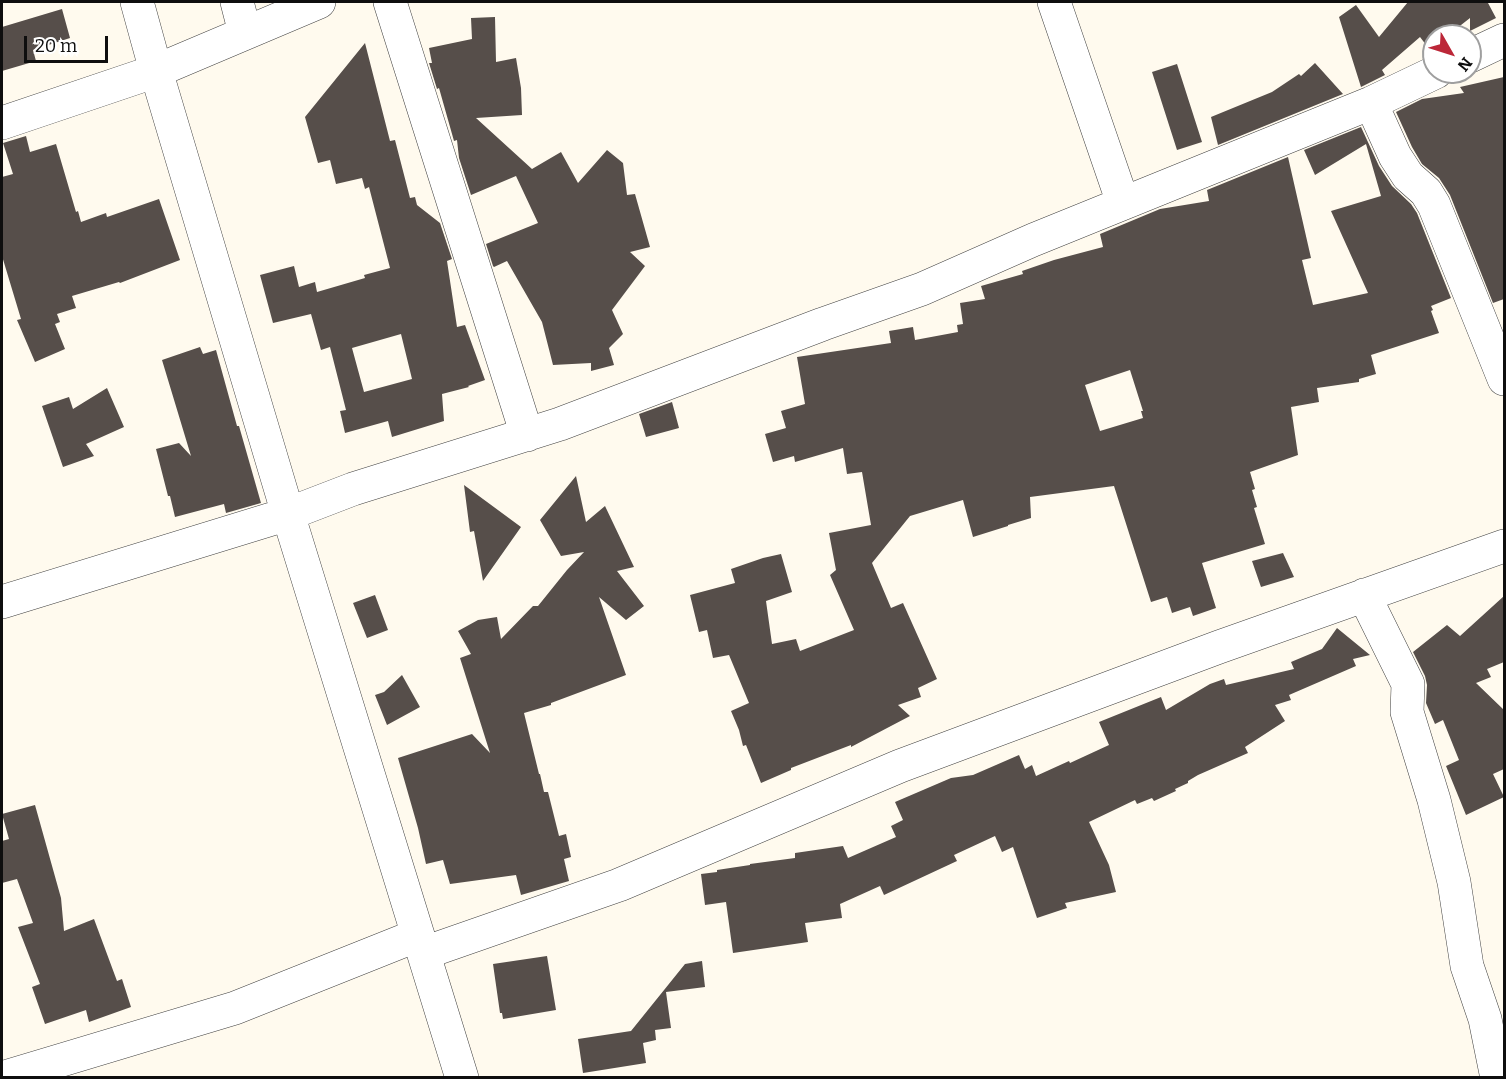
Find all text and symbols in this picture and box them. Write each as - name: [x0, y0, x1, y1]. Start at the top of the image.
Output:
- scale bar: [27, 24, 111, 62]
- north arrow: [1422, 24, 1482, 84]
- text: 20 m: [35, 35, 77, 57]
- text: N: [1454, 54, 1476, 75]

